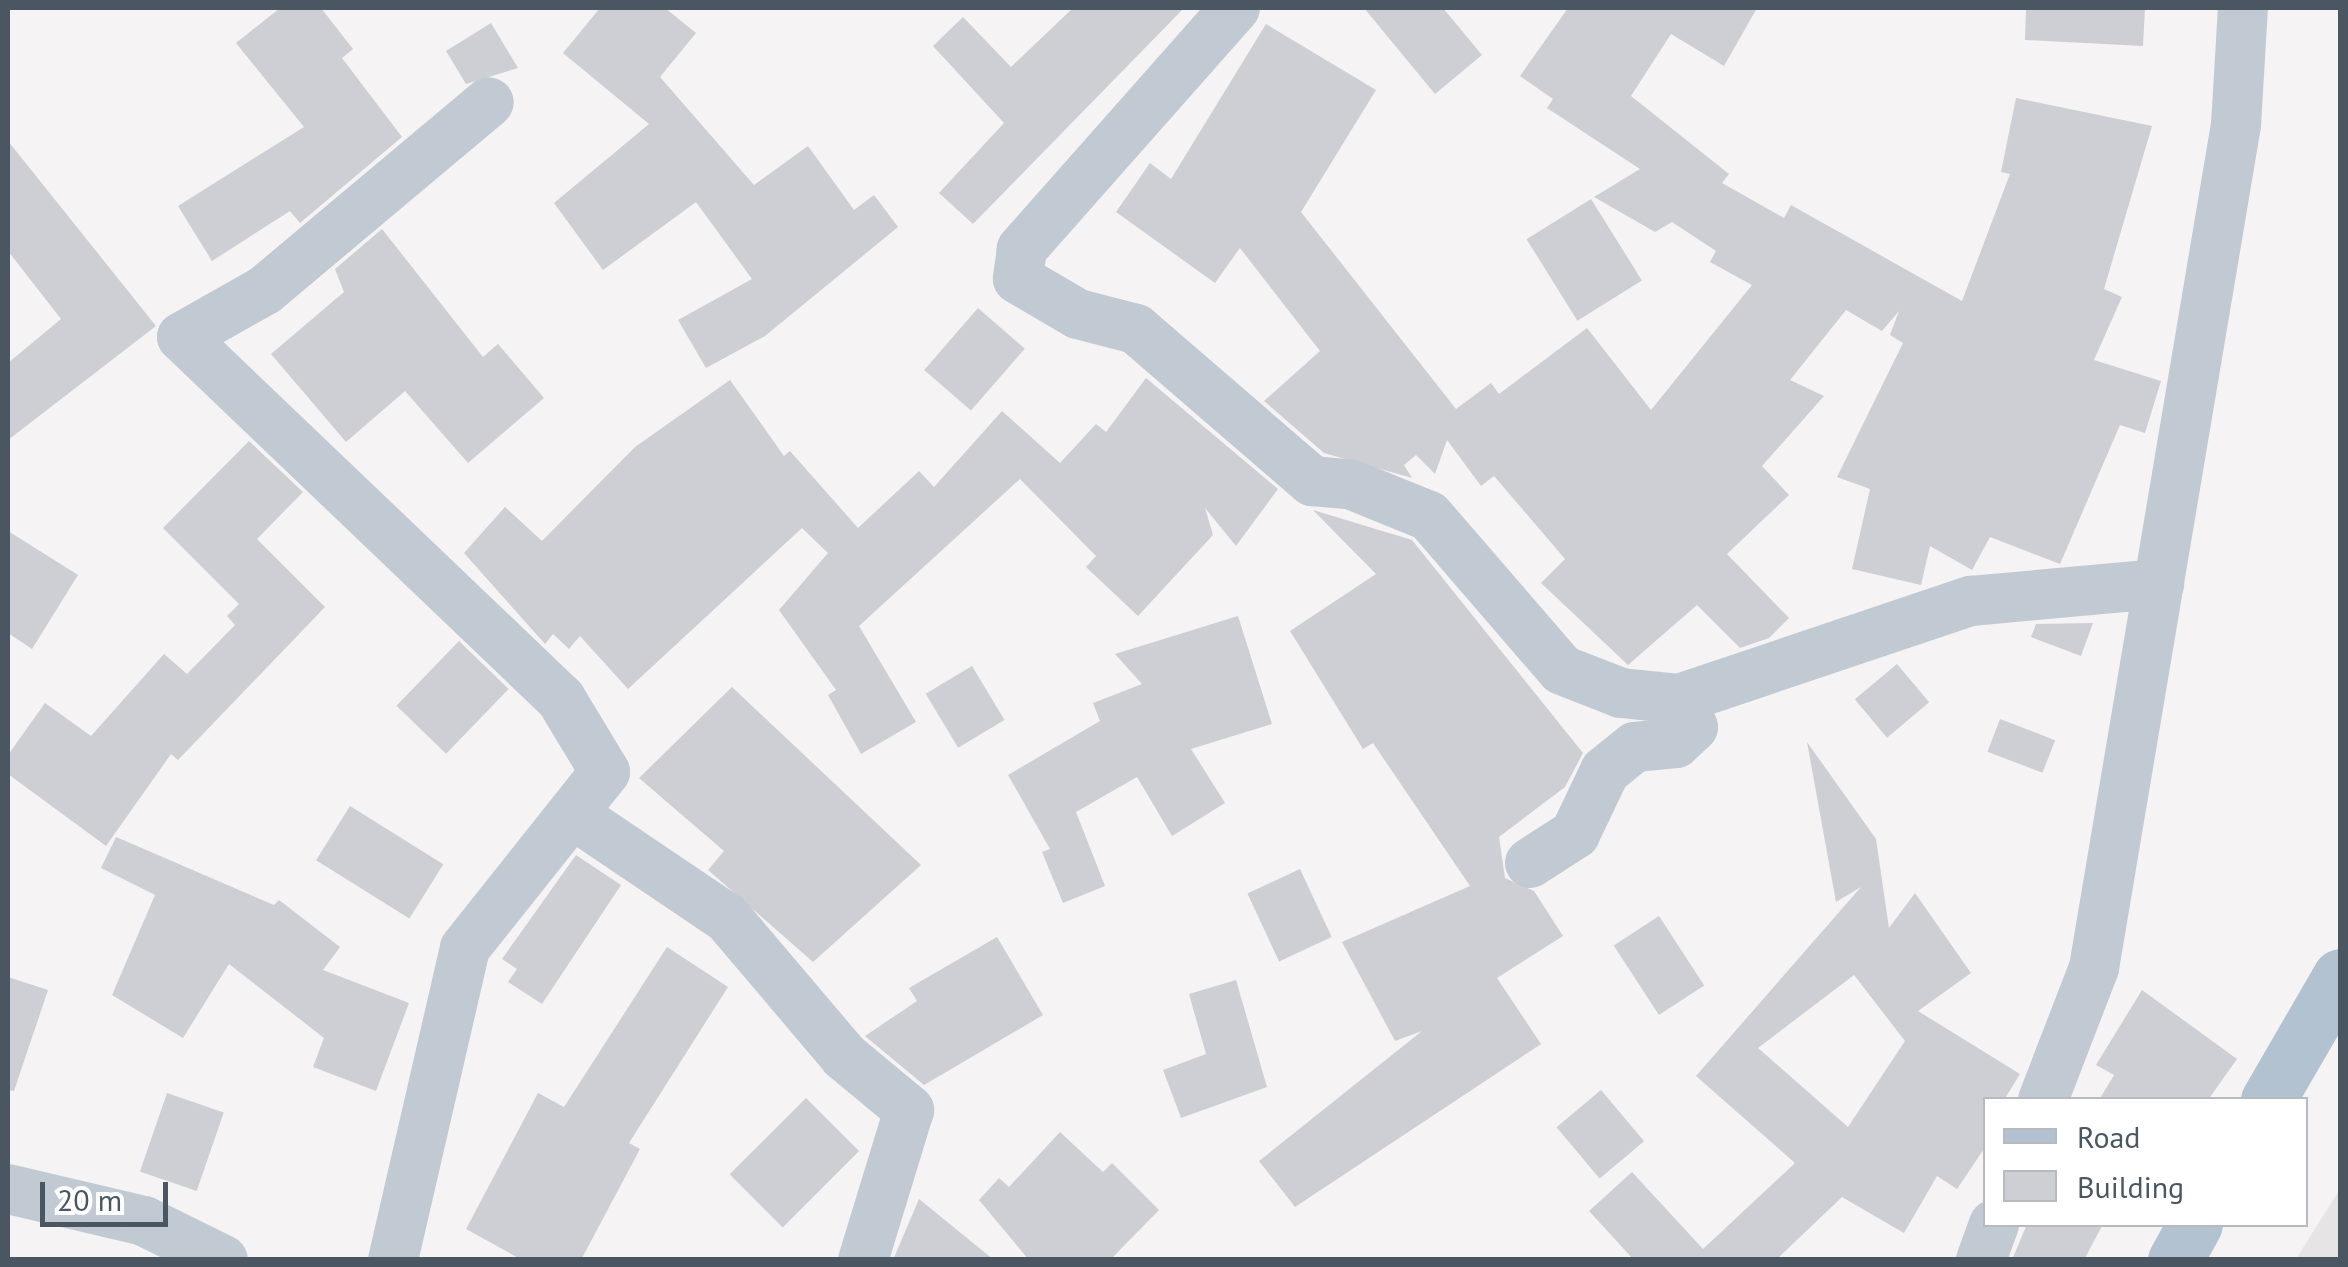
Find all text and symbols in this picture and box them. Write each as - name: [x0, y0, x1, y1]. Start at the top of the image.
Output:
- legend: [1983, 1097, 2308, 1227]
- text: Road: [2077, 1117, 2141, 1156]
- scale bar: [45, 1162, 172, 1224]
- text: Building: [2077, 1167, 2184, 1206]
- text: 20 m: [57, 1180, 122, 1219]

